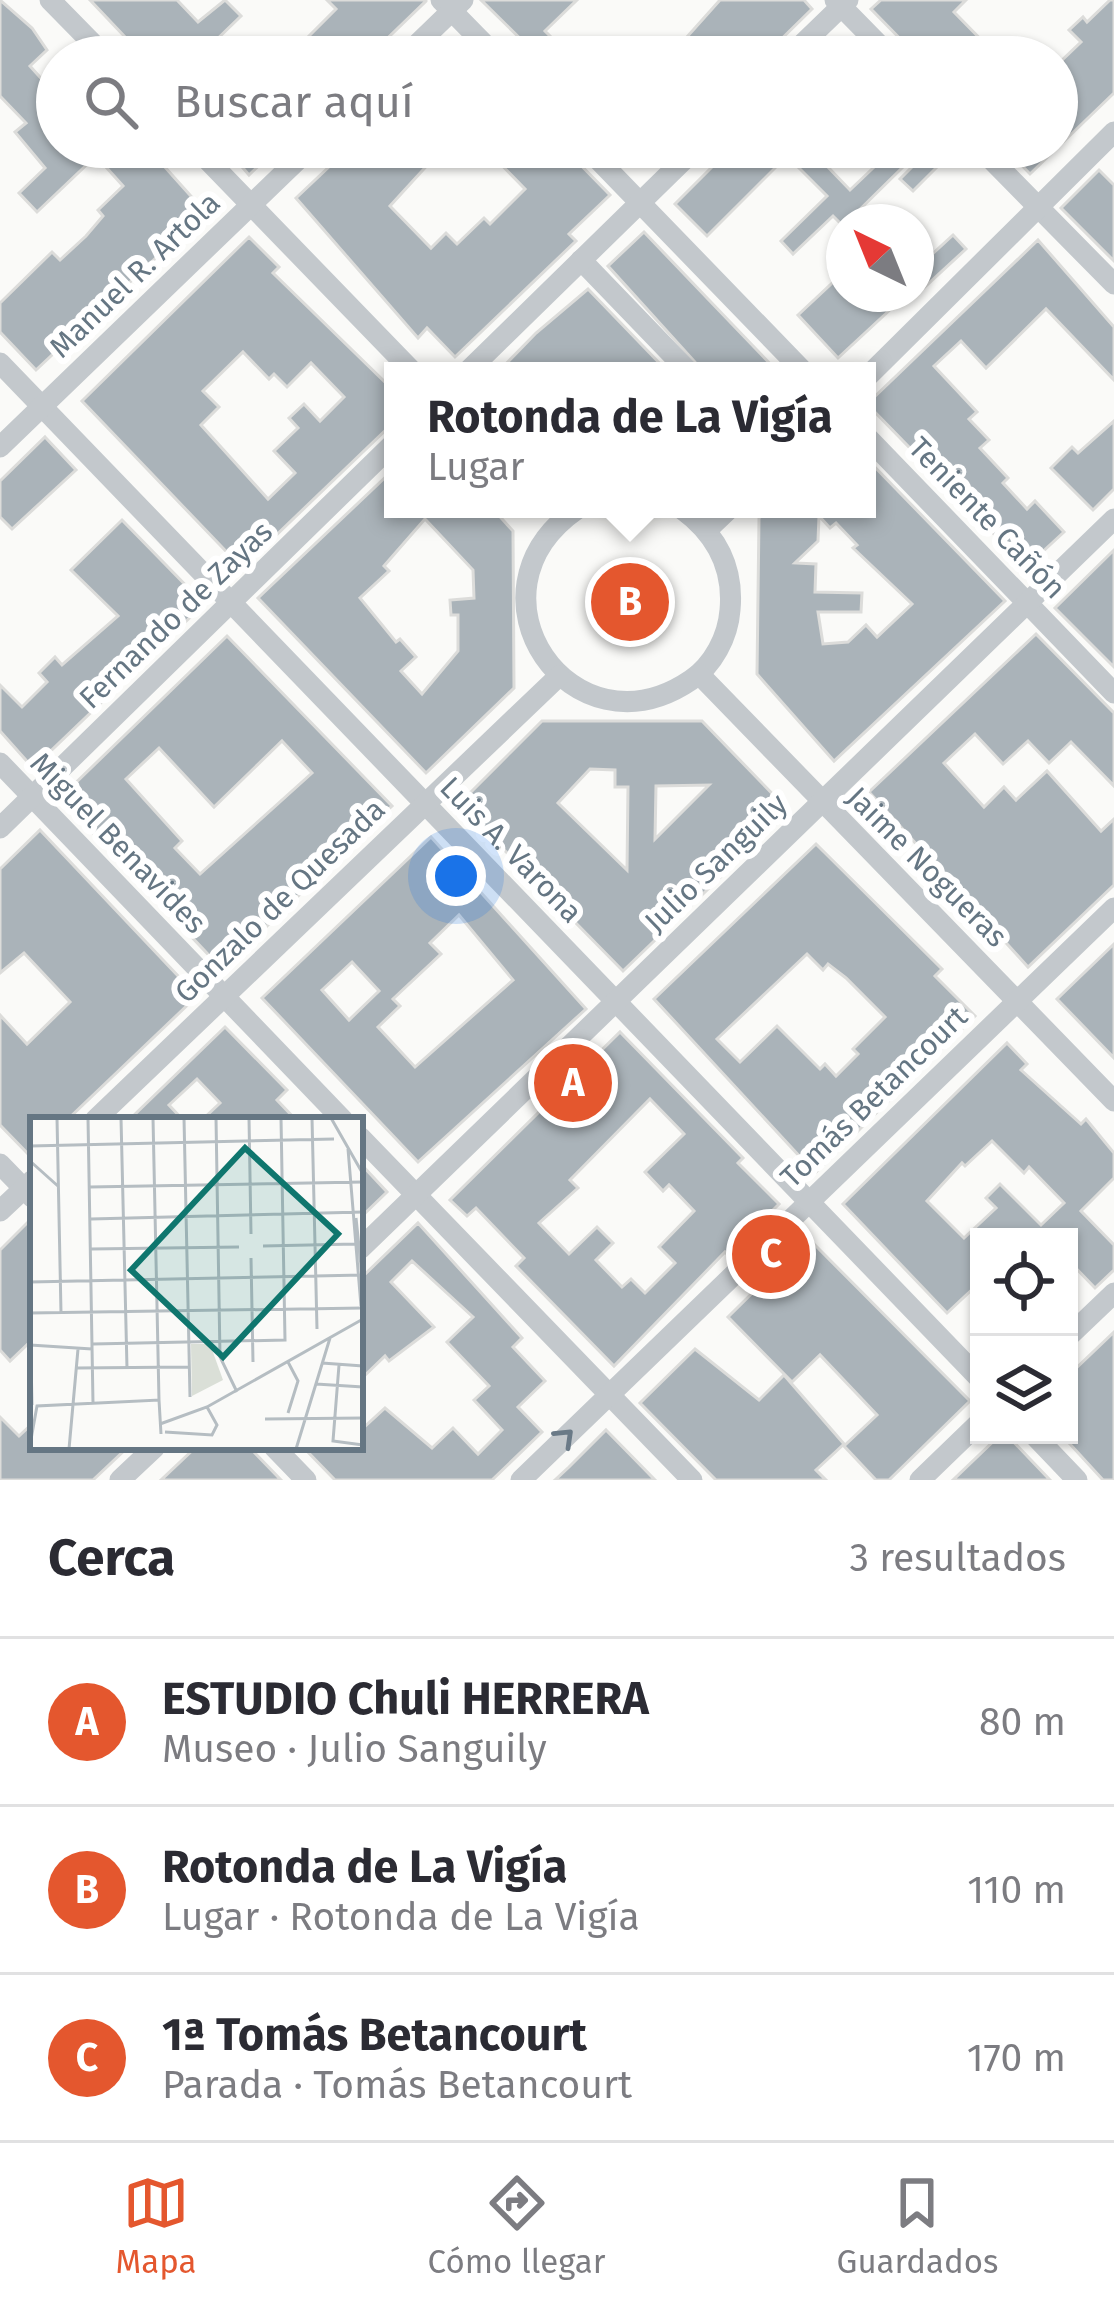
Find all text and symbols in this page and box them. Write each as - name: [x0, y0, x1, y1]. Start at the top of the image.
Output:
- search box: [36, 36, 1078, 168]
- icon: search: [78, 69, 144, 135]
- text: Buscar aquí: [174, 75, 414, 129]
- street label: Manuel R. Artola: [42, 185, 228, 365]
- north arrow: [826, 204, 934, 312]
- popup: [384, 362, 876, 518]
- text: Rotonda de La Vigía: [427, 390, 833, 444]
- street label: Teniente Cañón: [901, 430, 1073, 606]
- text: Lugar: [427, 444, 525, 490]
- street label: Fernando de Zayas: [72, 514, 280, 716]
- pin: B: [591, 557, 669, 647]
- street label: Miguel Benavides: [23, 745, 213, 941]
- street label: Luis A. Varona: [432, 770, 590, 930]
- street label: Jaime Nogueras: [839, 779, 1015, 955]
- street label: Julio Sanguily: [637, 786, 795, 940]
- street label: Gonzalo de Quesada: [168, 792, 392, 1010]
- your location: [426, 846, 486, 906]
- street label: Tomás Betancourt: [773, 999, 975, 1195]
- pin: A: [534, 1038, 612, 1128]
- inset map: [30, 1117, 363, 1450]
- pin: C: [732, 1209, 810, 1299]
- map controls: [970, 1228, 1078, 1444]
- button: locate: [970, 1228, 1078, 1336]
- button: layers: [970, 1336, 1078, 1444]
- one-way arrow: [552, 1430, 573, 1452]
- text: Cerca: [48, 1527, 175, 1589]
- text: 3 resultados: [849, 1535, 1066, 1581]
- text: ESTUDIO Chuli HERRERA: [162, 1672, 649, 1726]
- text: A: [75, 1699, 99, 1745]
- text: 80 m: [979, 1699, 1066, 1745]
- text: Museo · Julio Sanguily: [162, 1726, 547, 1772]
- text: Rotonda de La Vigía: [162, 1840, 567, 1894]
- text: B: [75, 1867, 99, 1913]
- text: 110 m: [967, 1867, 1066, 1913]
- text: Lugar · Rotonda de La Vigía: [162, 1894, 640, 1940]
- text: 1ª Tomás Betancourt: [162, 2008, 587, 2062]
- text: C: [76, 2035, 98, 2081]
- text: 170 m: [967, 2035, 1066, 2081]
- text: Parada · Tomás Betancourt: [162, 2062, 632, 2108]
- tab: Mapa: [116, 2170, 196, 2282]
- tab: Cómo llegar: [428, 2170, 605, 2282]
- tab: Guardados: [837, 2170, 998, 2282]

